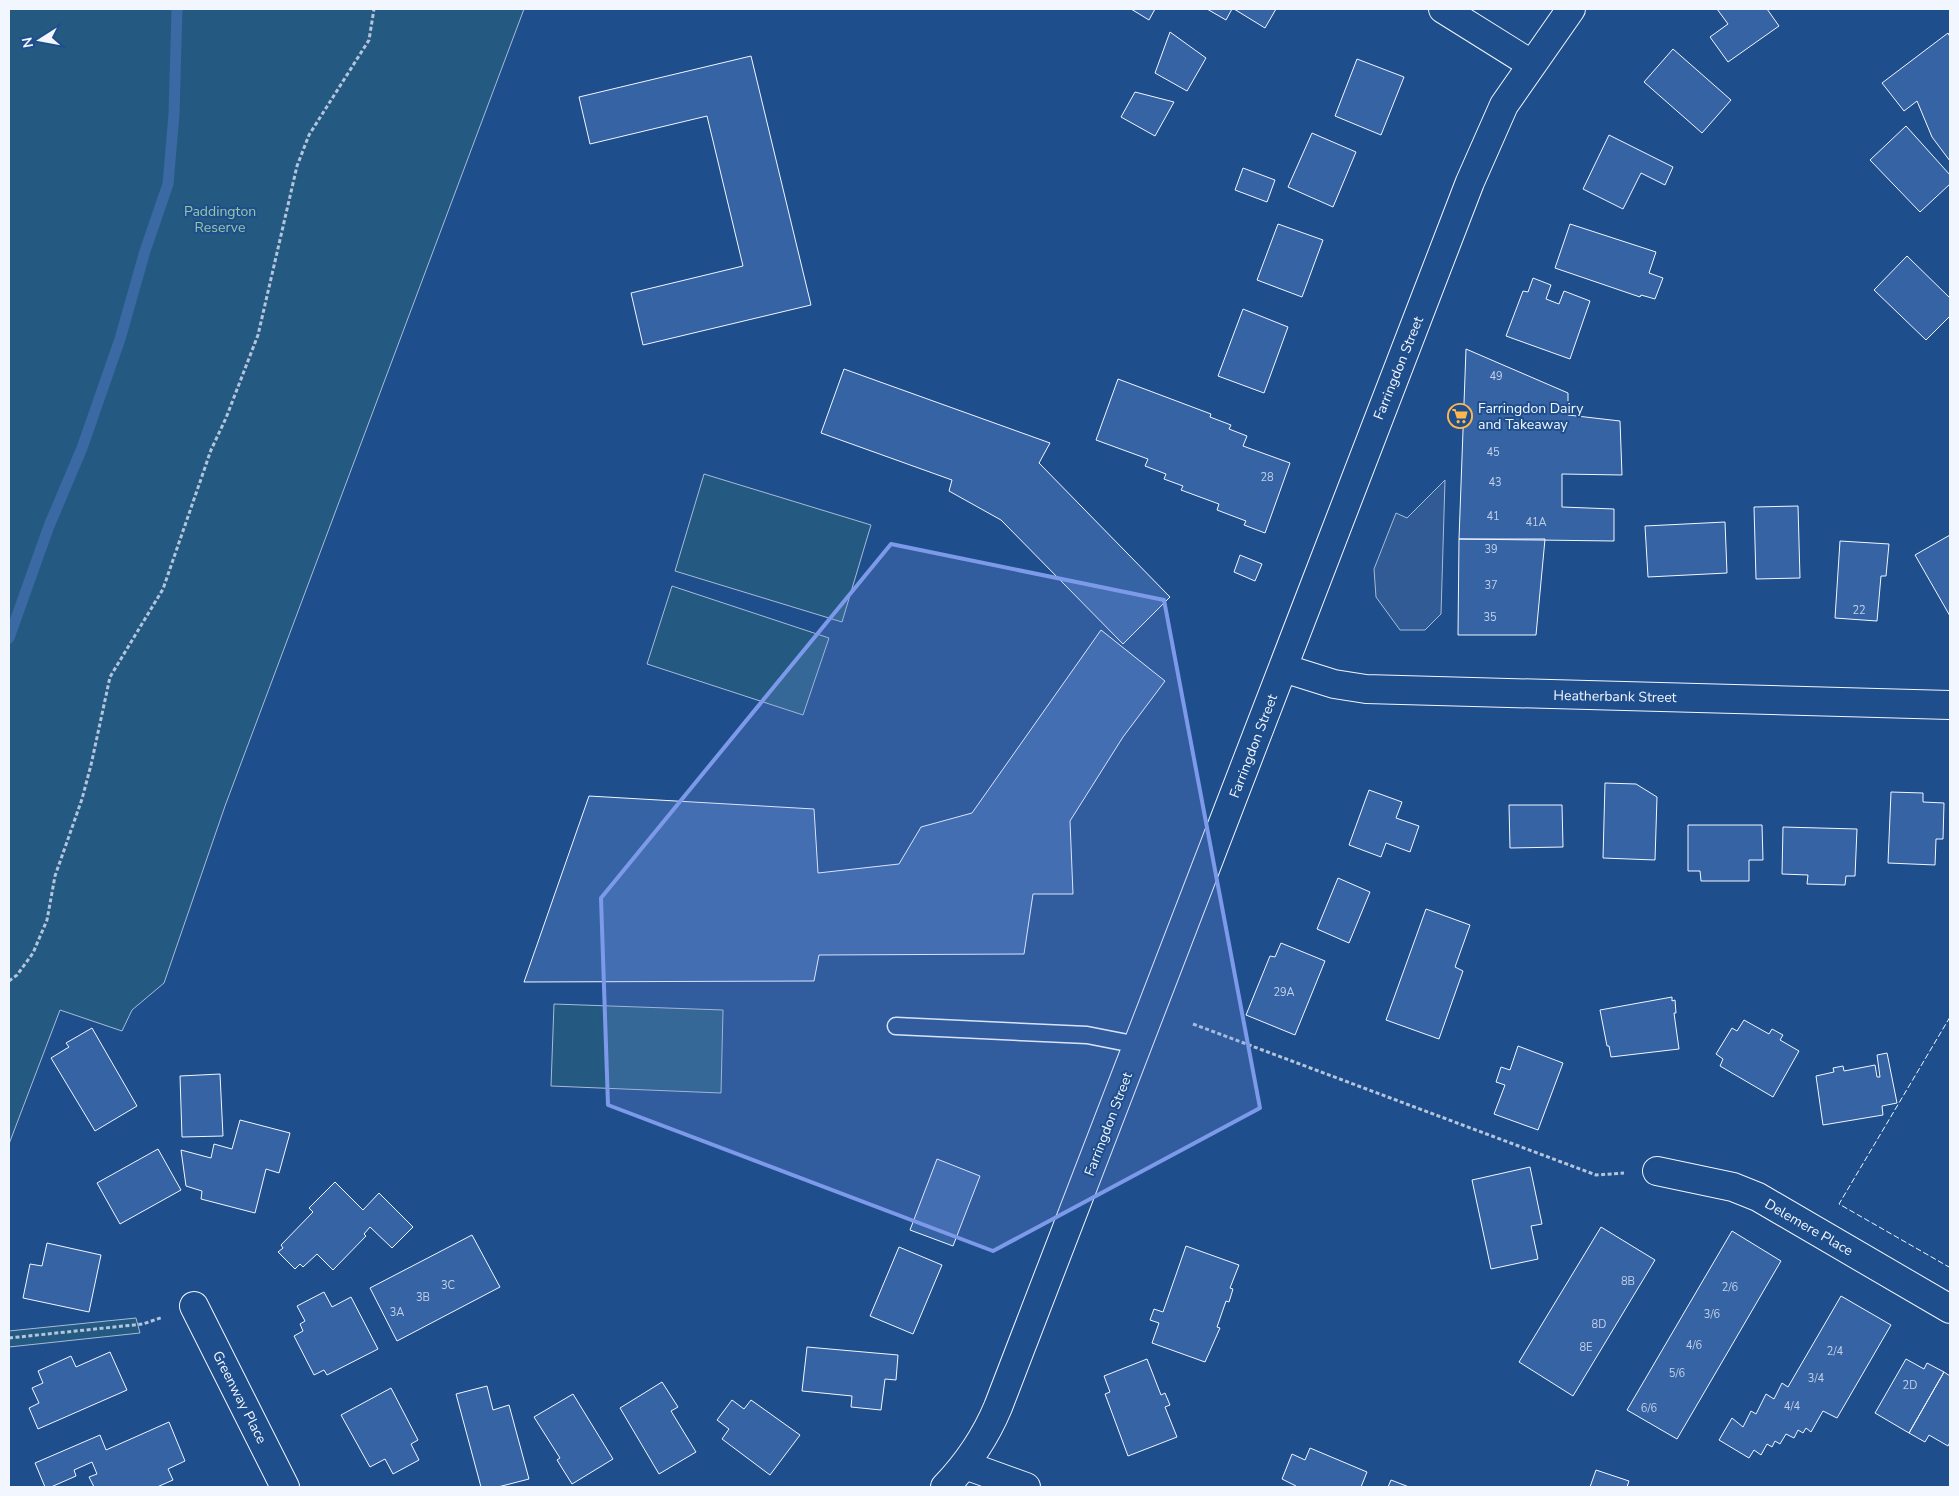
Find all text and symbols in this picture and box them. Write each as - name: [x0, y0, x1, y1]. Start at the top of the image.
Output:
- north arrow: [15, 15, 65, 65]
- text: N: [17, 35, 38, 49]
- park label: Paddington Reserve: [184, 202, 256, 237]
- street label: Farringdon Street: [1369, 314, 1428, 423]
- house number: 49: [1489, 369, 1503, 384]
- place label: Farringdon Dairy and Takeaway: [1478, 399, 1584, 434]
- supermarket icon: Farringdon Dairy and Takeaway: [1447, 403, 1473, 429]
- house number: 45: [1486, 445, 1500, 460]
- house number: 28: [1260, 470, 1274, 485]
- house number: 43: [1488, 475, 1502, 490]
- house number: 41: [1486, 509, 1500, 524]
- house number: 41A: [1525, 515, 1547, 530]
- house number: 39: [1484, 542, 1498, 557]
- house number: 37: [1484, 578, 1498, 593]
- house number: 22: [1852, 603, 1866, 618]
- house number: 35: [1483, 610, 1497, 625]
- street label: Heatherbank Street: [1553, 686, 1677, 707]
- street label: Farringdon Street: [1225, 691, 1282, 801]
- house number: 29A: [1273, 985, 1295, 1000]
- street label: Farringdon Street: [1080, 1069, 1137, 1179]
- street label: Delemere Place: [1761, 1194, 1856, 1260]
- house number: 8B: [1621, 1274, 1635, 1289]
- house number: 3C: [441, 1278, 455, 1293]
- house number: 2/6: [1722, 1280, 1739, 1295]
- house number: 3B: [416, 1290, 430, 1305]
- house number: 3A: [390, 1305, 404, 1320]
- house number: 3/6: [1704, 1307, 1721, 1322]
- house number: 8D: [1592, 1317, 1606, 1332]
- house number: 4/6: [1686, 1338, 1703, 1353]
- house number: 8E: [1579, 1340, 1593, 1355]
- house number: 2/4: [1827, 1344, 1844, 1359]
- street label: Greenway Place: [208, 1348, 271, 1447]
- house number: 5/6: [1669, 1366, 1686, 1381]
- house number: 3/4: [1808, 1371, 1825, 1386]
- house number: 2D: [1903, 1378, 1917, 1393]
- house number: 4/4: [1784, 1399, 1801, 1414]
- house number: 6/6: [1641, 1401, 1658, 1416]

